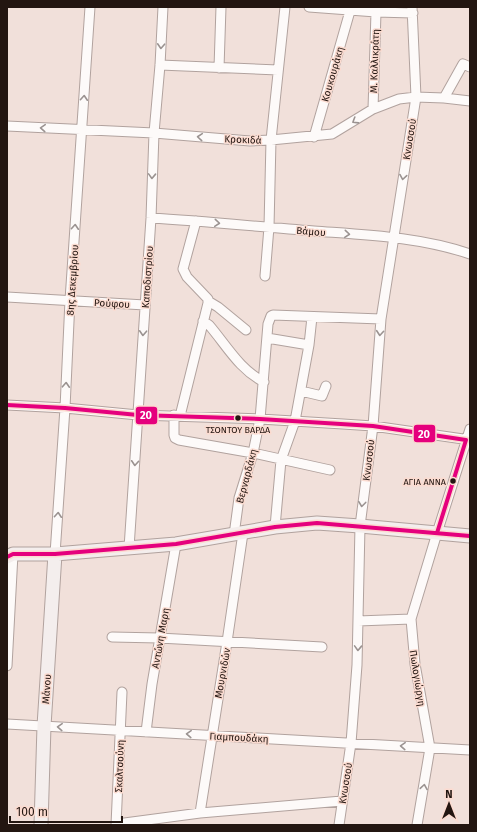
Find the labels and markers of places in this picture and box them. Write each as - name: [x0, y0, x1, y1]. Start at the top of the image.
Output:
- marker: ΤΣΟΝΤΟΥ ΒΑΡΔΑ: [233, 413, 243, 423]
- place label: ΤΣΟΝΤΟΥ ΒΑΡΔΑ: [206, 425, 271, 435]
- marker: ΑΓΙΑ ΑΝΝΑ: [448, 476, 458, 486]
- place label: ΑΓΙΑ ΑΝΝΑ: [403, 477, 447, 487]

